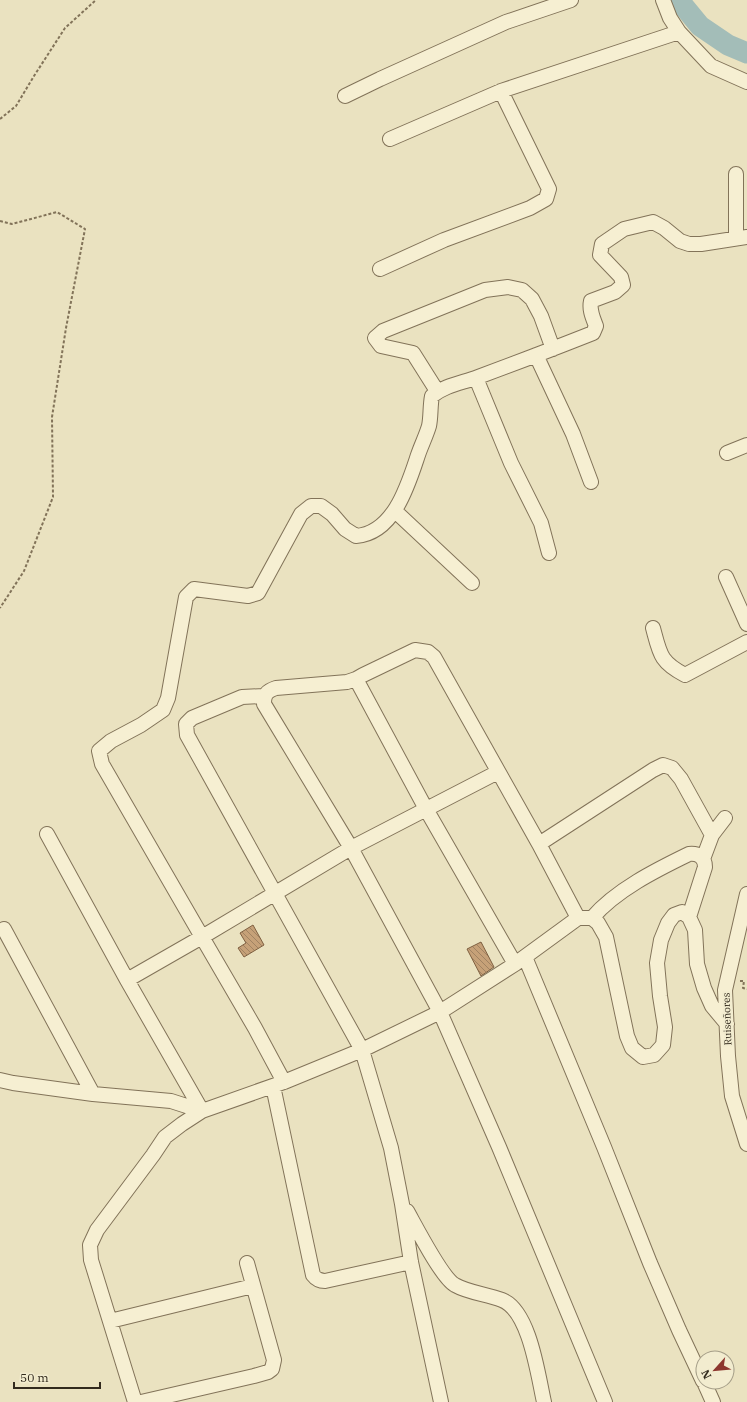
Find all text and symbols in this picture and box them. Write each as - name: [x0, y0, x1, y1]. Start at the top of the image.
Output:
- street label: Ruiseñores: [720, 992, 734, 1046]
- north arrow: [695, 1350, 735, 1390]
- scale bar: [14, 1364, 100, 1390]
- text: N: [698, 1367, 714, 1382]
- text: 50 m: [20, 1370, 49, 1385]

